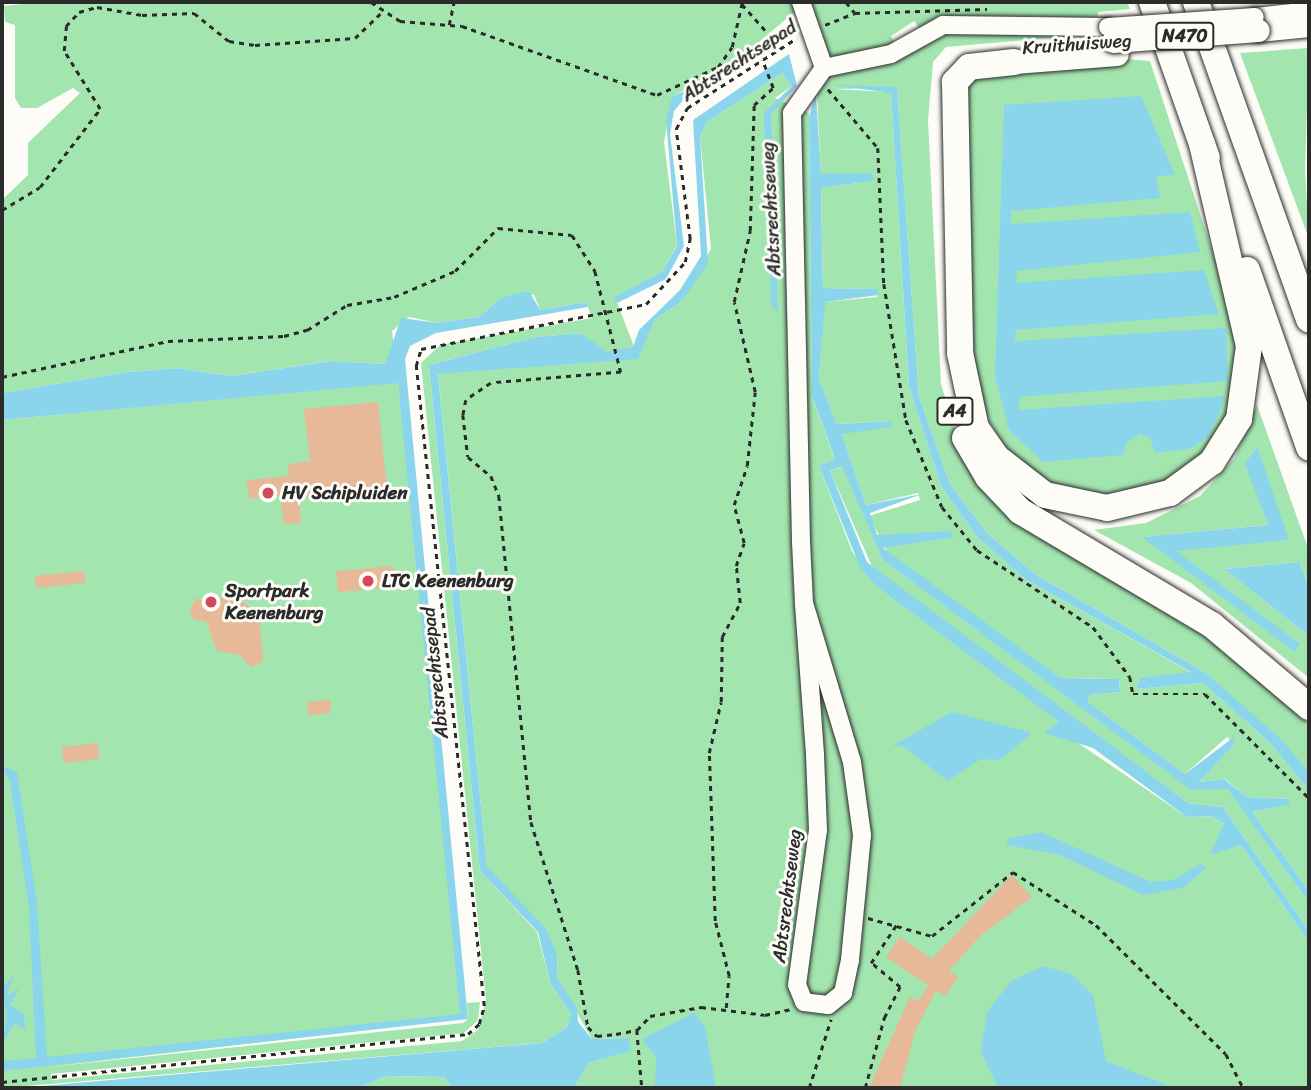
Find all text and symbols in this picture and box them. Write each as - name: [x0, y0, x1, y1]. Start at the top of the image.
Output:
- street label: Abtsrechtsepad: [677, 15, 801, 107]
- road number: N470: [1155, 22, 1215, 51]
- street label: Kruithuisweg: [1021, 29, 1133, 59]
- street label: Abtsrechtseweg: [756, 141, 786, 277]
- road number: A4: [936, 396, 974, 426]
- place label: HV Schipluiden: [282, 482, 409, 504]
- marker: HV Schipluiden: [260, 485, 276, 501]
- place label: LTC Keenenburg: [382, 570, 514, 592]
- marker: LTC Keenenburg: [360, 573, 376, 589]
- place label: Sportpark Keenenburg: [225, 580, 323, 624]
- marker: Sportpark Keenenburg: [203, 594, 219, 610]
- street label: Abtsrechtsepad: [417, 606, 453, 740]
- street label: Abtsrechtseweg: [767, 828, 807, 964]

